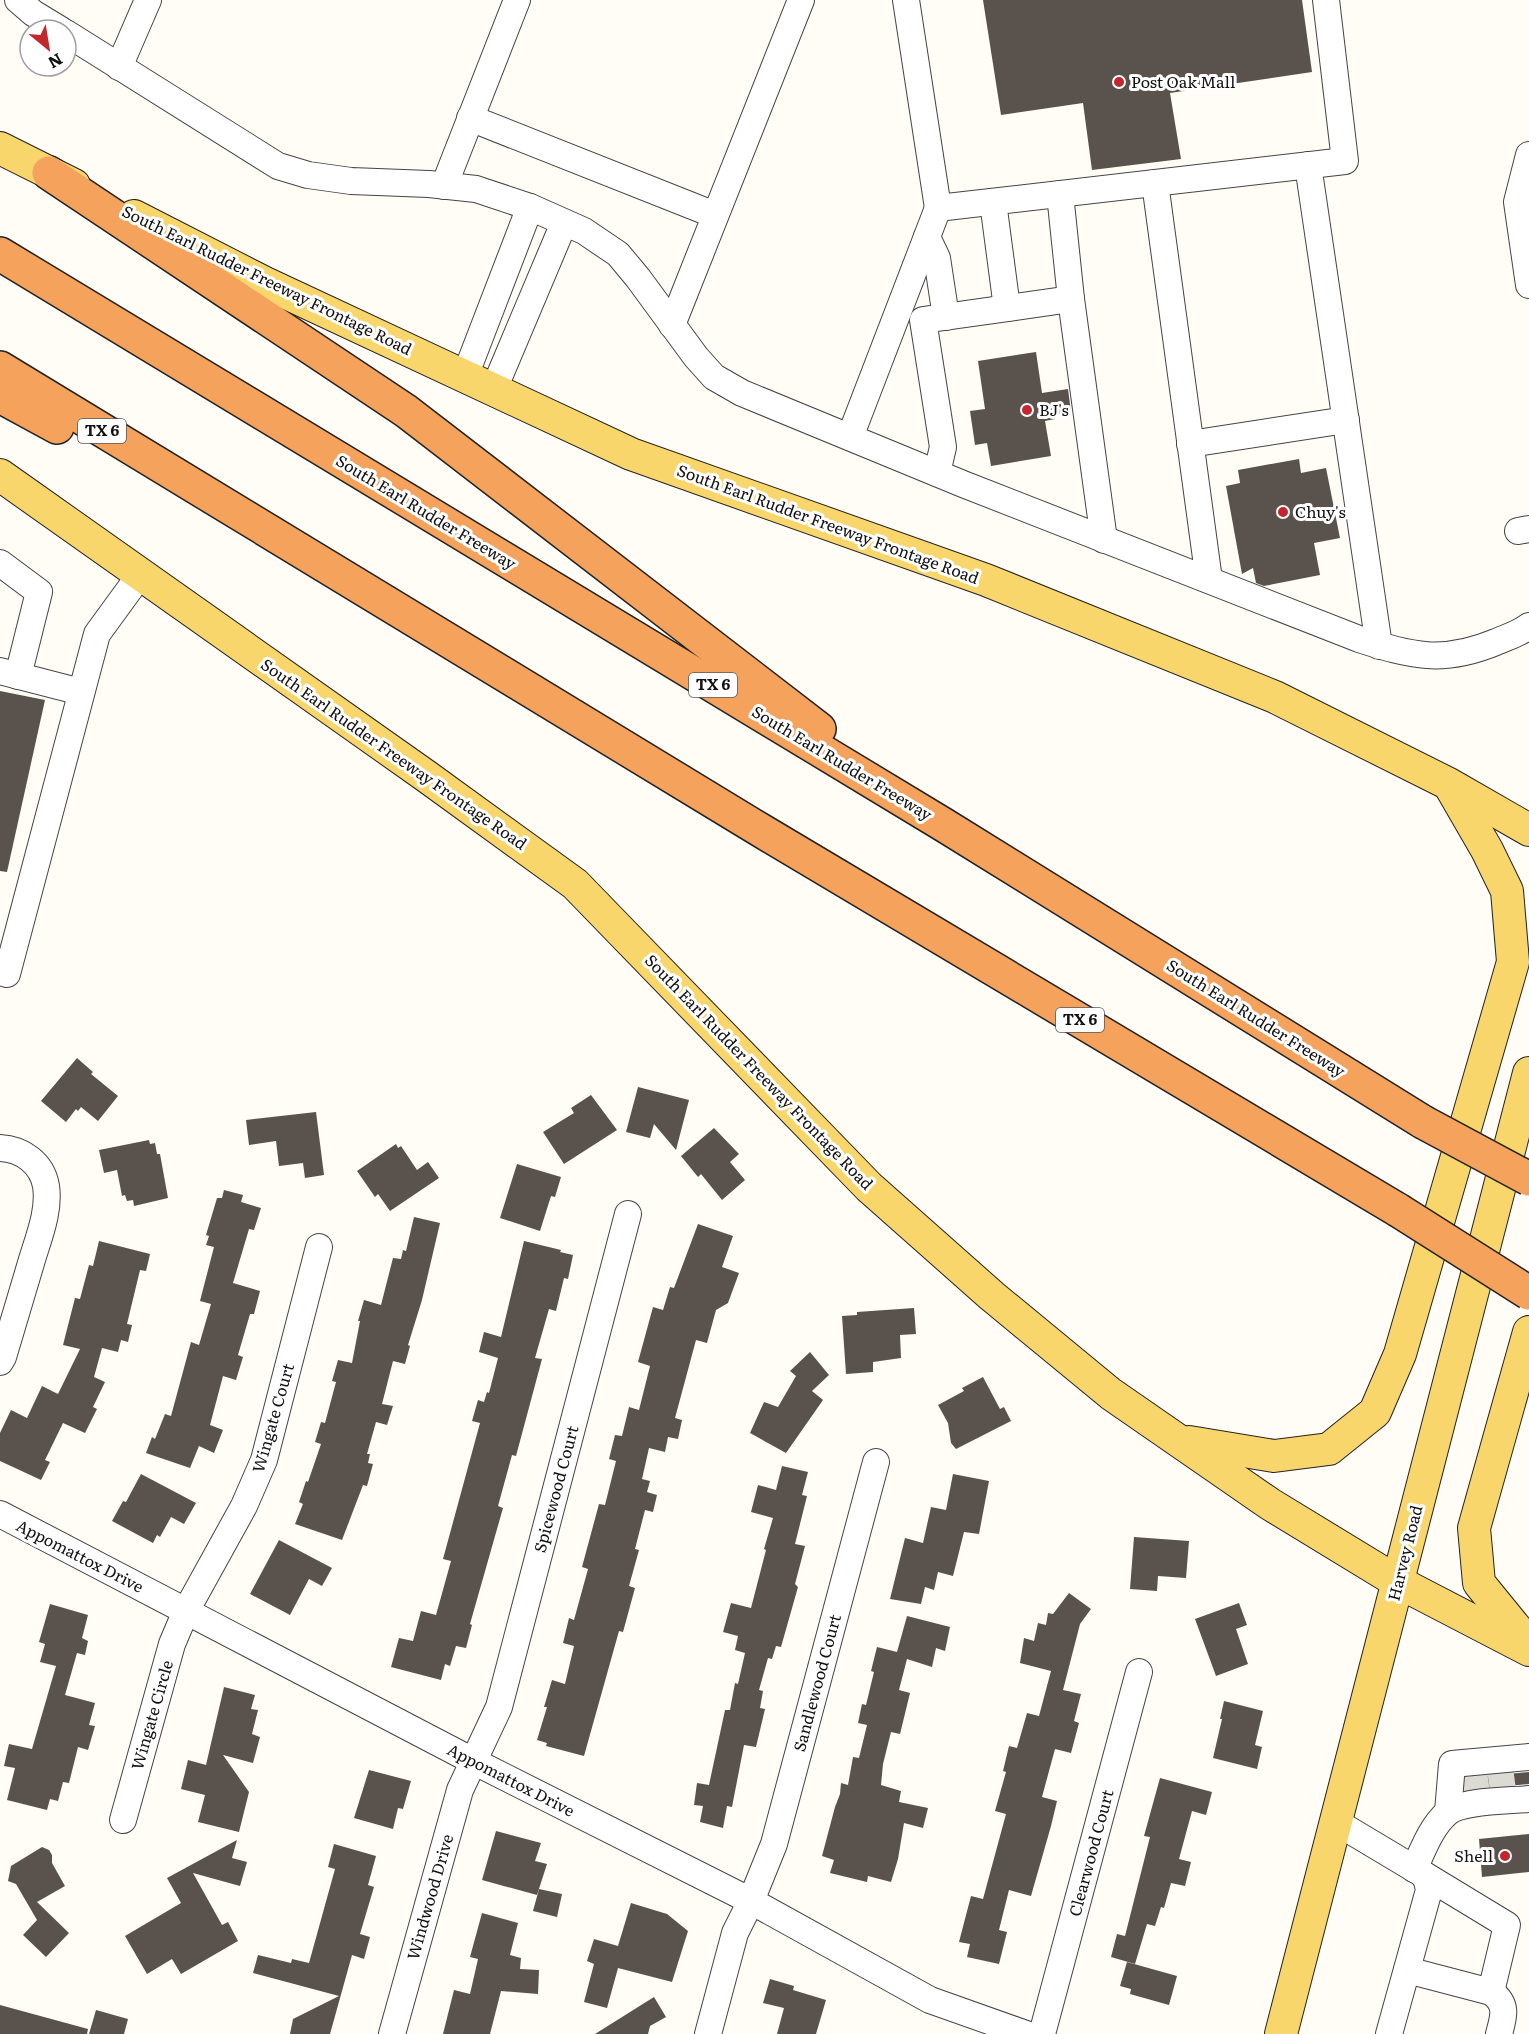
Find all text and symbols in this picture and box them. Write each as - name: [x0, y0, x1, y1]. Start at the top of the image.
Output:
- north arrow: [18, 18, 78, 78]
- text: N: [44, 48, 68, 76]
- place label: Post Oak Mall: [1131, 69, 1235, 93]
- marker: Post Oak Mall: [1112, 75, 1126, 89]
- street label: South Earl Rudder Freeway Frontage Road: [118, 198, 417, 360]
- place label: BJ's: [1039, 397, 1069, 421]
- marker: BJ's: [1020, 403, 1034, 417]
- road number: TX 6: [78, 419, 126, 443]
- street label: South Earl Rudder Freeway: [332, 448, 522, 575]
- street label: South Earl Rudder Freeway Frontage Road: [674, 457, 983, 589]
- place label: Chuy's: [1295, 499, 1346, 523]
- marker: Chuy's: [1276, 505, 1290, 519]
- street label: South Earl Rudder Freeway Frontage Road: [257, 652, 533, 855]
- road number: TX 6: [689, 673, 737, 697]
- street label: South Earl Rudder Freeway: [748, 699, 938, 826]
- street label: South Earl Rudder Freeway Frontage Road: [640, 948, 880, 1195]
- street label: South Earl Rudder Freeway: [1163, 952, 1351, 1082]
- road number: TX 6: [1056, 1008, 1104, 1032]
- street label: Wingate Court: [245, 1360, 299, 1475]
- street label: Spicewood Court: [527, 1422, 584, 1555]
- street label: Harvey Road: [1381, 1502, 1428, 1603]
- street label: Appomattox Drive: [13, 1513, 148, 1598]
- street label: Sandlewood Court: [786, 1611, 846, 1754]
- street label: Wingate Circle: [124, 1657, 178, 1772]
- street label: Appomattox Drive: [444, 1737, 579, 1822]
- street label: Clearwood Court: [1062, 1786, 1119, 1919]
- street label: Windwood Drive: [400, 1831, 458, 1962]
- place label: Shell: [1454, 1843, 1493, 1867]
- marker: Shell: [1498, 1849, 1512, 1863]

